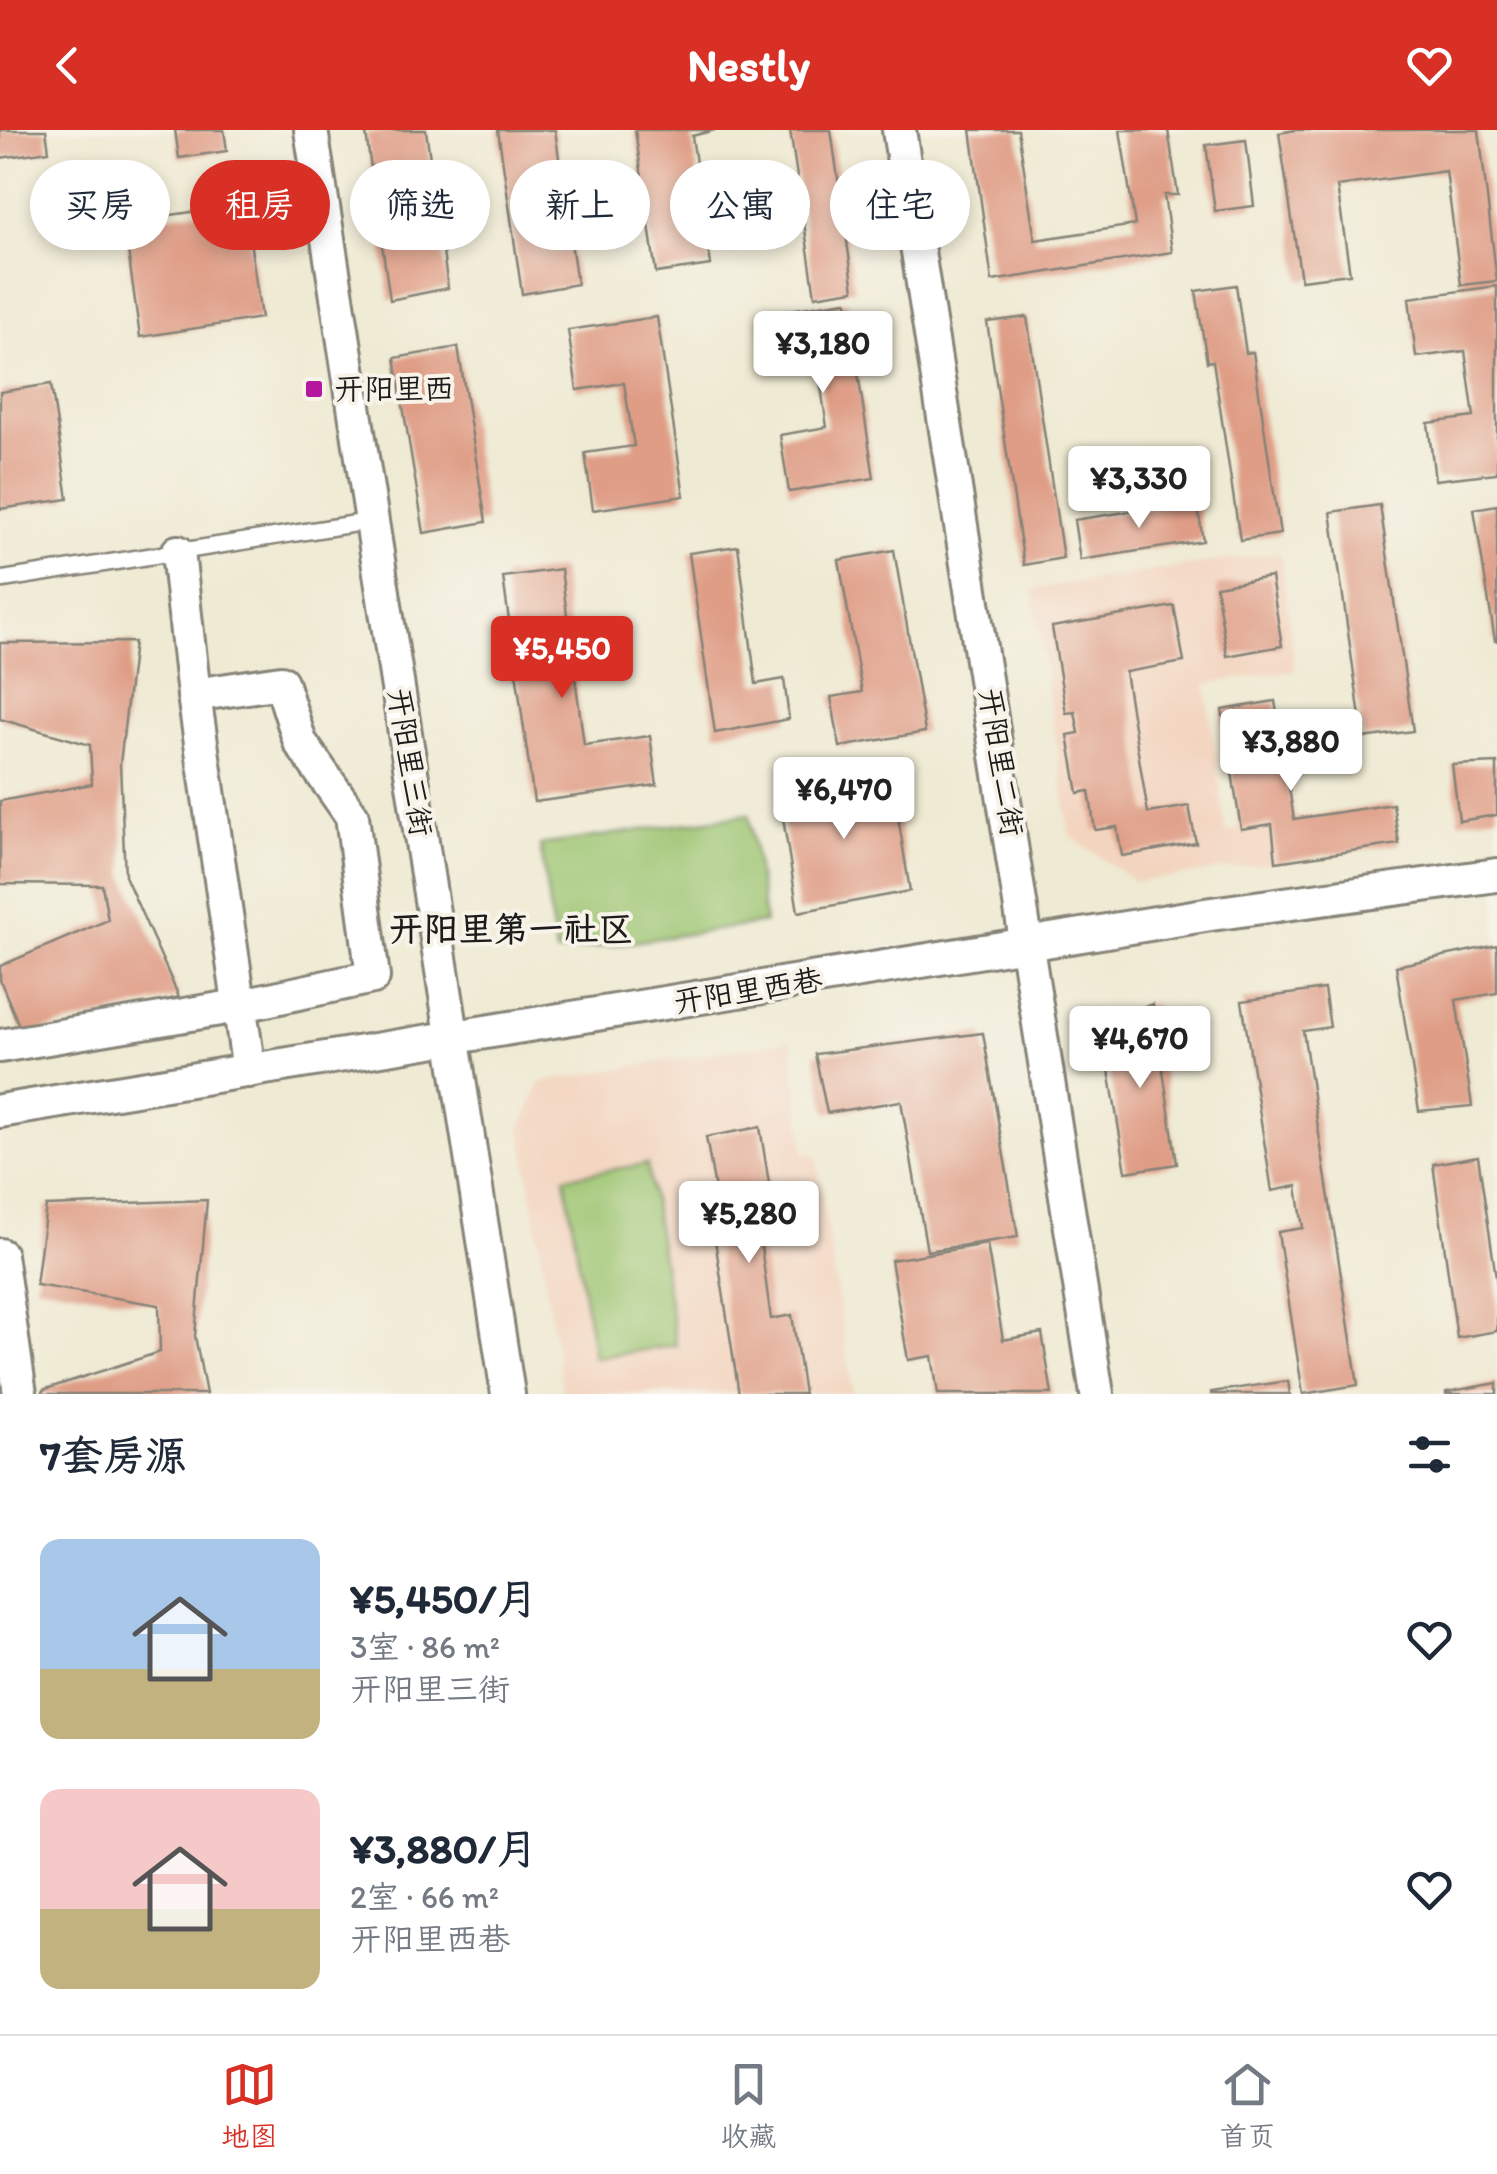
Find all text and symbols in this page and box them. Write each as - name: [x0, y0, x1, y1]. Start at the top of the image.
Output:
- icon: back: [40, 38, 95, 93]
- text: Nestly: [687, 38, 810, 92]
- icon: heart: [1402, 38, 1457, 93]
- chip: 买房: [30, 160, 170, 250]
- chip: 租房: [190, 160, 330, 250]
- chip: 筛选: [350, 160, 490, 250]
- chip: 新上: [510, 160, 650, 250]
- chip: 公寓: [670, 160, 810, 250]
- chip: 住宅: [830, 160, 970, 250]
- pin: ¥3,180: [742, 311, 904, 396]
- text: ¥3,180: [775, 324, 871, 362]
- place label: 开阳里西: [334, 370, 454, 407]
- marker: 开阳里西: [303, 378, 325, 400]
- pin: ¥3,330: [1058, 446, 1220, 531]
- text: ¥3,330: [1090, 459, 1188, 497]
- pin: ¥5,450: [481, 616, 643, 701]
- text: ¥5,450: [513, 629, 611, 667]
- street label: 开阳里三街: [380, 685, 440, 839]
- street label: 开阳里二街: [971, 685, 1031, 839]
- pin: ¥3,880: [1210, 709, 1372, 794]
- text: ¥3,880: [1242, 722, 1340, 760]
- pin: ¥6,470: [763, 757, 925, 842]
- text: ¥6,470: [795, 770, 893, 808]
- district label: 开阳里第一社区: [388, 908, 634, 950]
- street label: 开阳里西巷: [671, 961, 825, 1021]
- pin: ¥4,670: [1059, 1006, 1221, 1091]
- text: ¥4,670: [1091, 1019, 1189, 1057]
- pin: ¥5,280: [668, 1181, 830, 1266]
- text: ¥5,280: [701, 1194, 797, 1232]
- icon: filters: [1402, 1427, 1457, 1482]
- text: 7套房源: [40, 1430, 187, 1481]
- text: ¥5,450/月: [350, 1573, 538, 1624]
- icon: home: [120, 1579, 240, 1699]
- icon: heart: [1402, 1612, 1457, 1667]
- text: 3室 · 86 m²: [350, 1628, 500, 1666]
- text: 开阳里三街: [350, 1670, 510, 1708]
- text: ¥3,880/月: [350, 1823, 538, 1874]
- icon: home: [120, 1829, 240, 1949]
- icon: heart: [1402, 1862, 1457, 1917]
- text: 2室 · 66 m²: [350, 1878, 499, 1916]
- text: 开阳里西巷: [350, 1920, 510, 1958]
- tab: 地图: [221, 2057, 278, 2154]
- tab: 收藏: [720, 2057, 777, 2154]
- tab: 首页: [1219, 2057, 1276, 2154]

